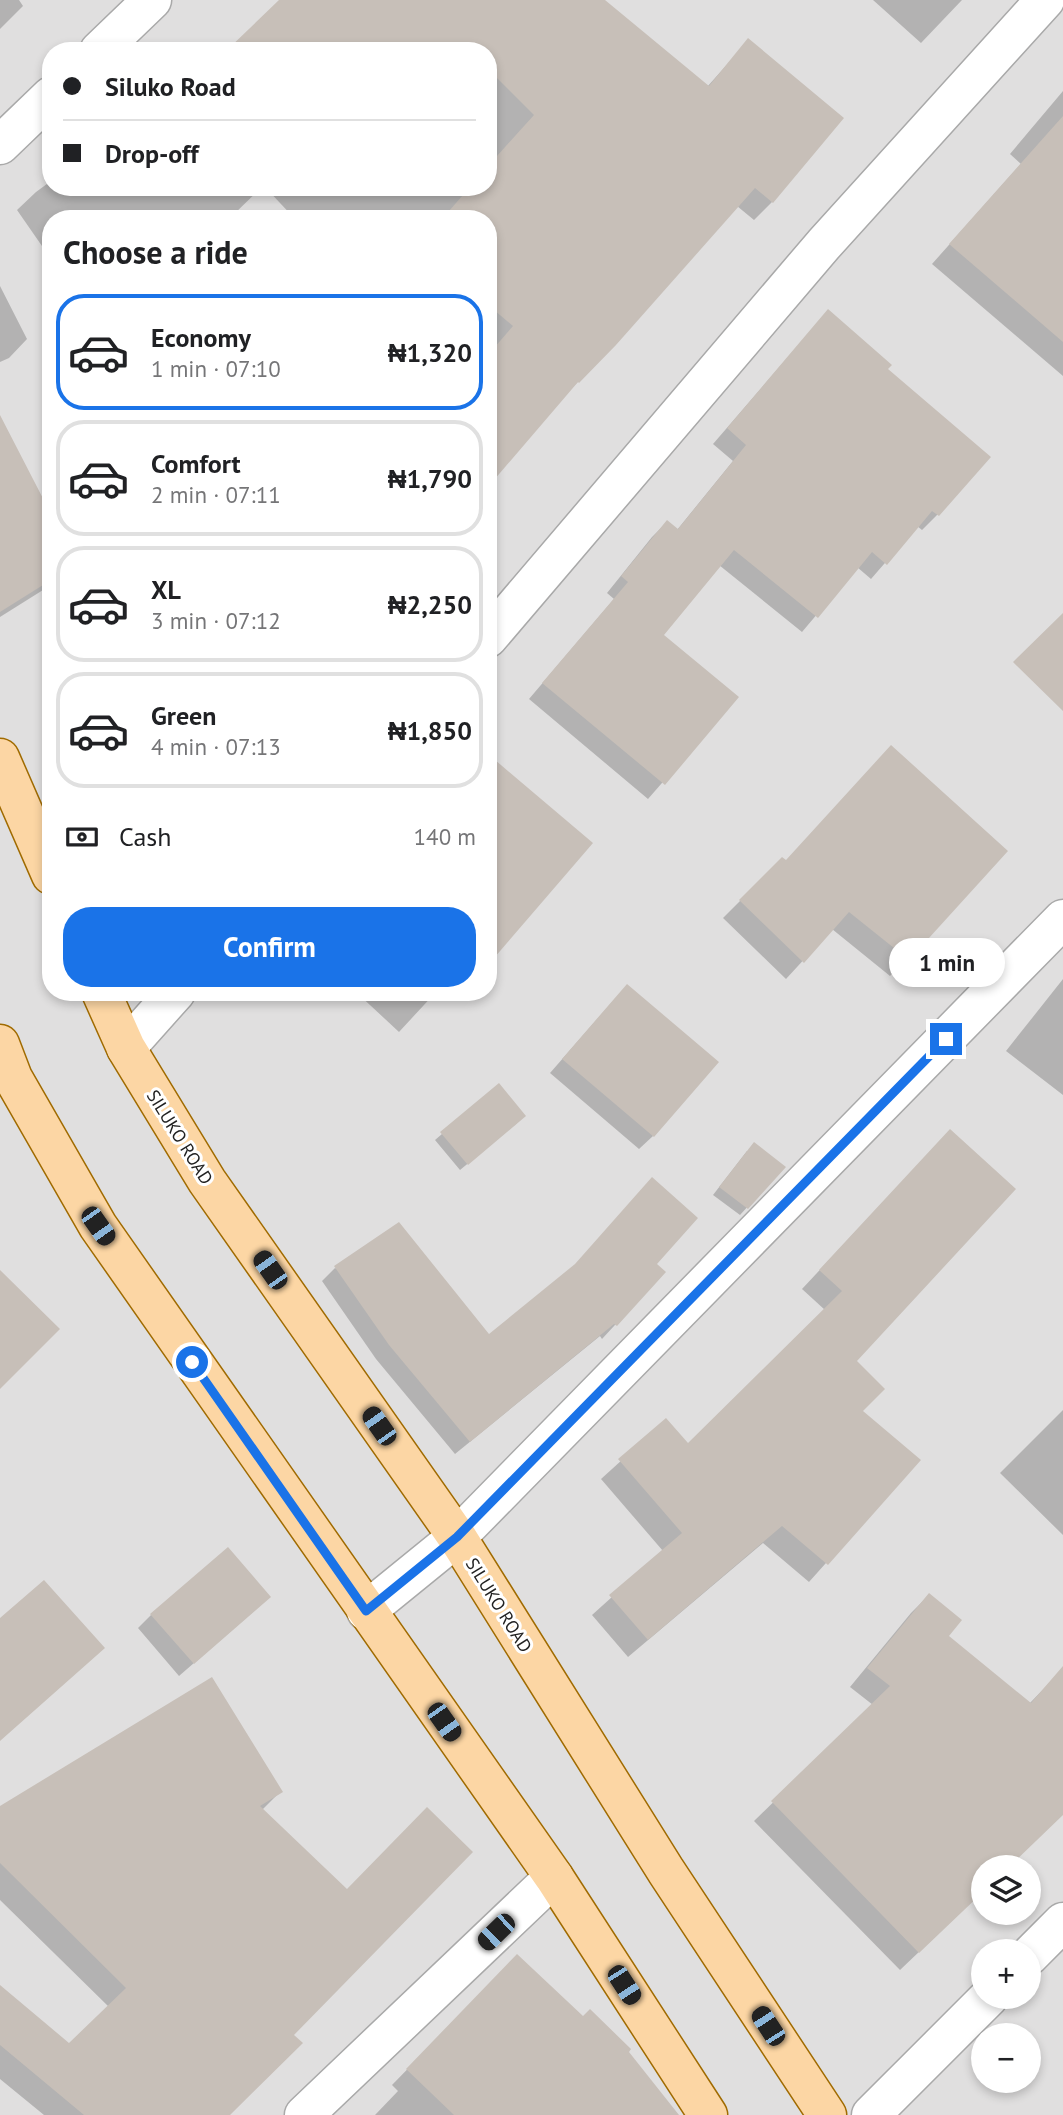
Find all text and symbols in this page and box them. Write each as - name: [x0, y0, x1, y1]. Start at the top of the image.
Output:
- text: Siluko Road: [105, 70, 236, 103]
- text: Drop-off: [105, 137, 199, 170]
- text: Choose a ride: [63, 231, 248, 273]
- icon: car: [67, 321, 130, 384]
- text: Economy: [151, 321, 251, 354]
- text: ₦1,320: [388, 336, 472, 369]
- text: 1 min · 07:10: [151, 354, 281, 383]
- icon: car: [67, 447, 130, 510]
- text: Comfort: [151, 447, 241, 480]
- text: ₦1,790: [388, 462, 472, 495]
- text: 2 min · 07:11: [151, 480, 281, 509]
- icon: car: [67, 573, 130, 636]
- text: XL: [151, 573, 181, 606]
- text: ₦2,250: [388, 588, 472, 621]
- text: 3 min · 07:12: [151, 606, 281, 635]
- icon: car: [67, 699, 130, 762]
- text: Green: [151, 699, 216, 732]
- text: ₦1,850: [388, 714, 472, 747]
- text: 4 min · 07:13: [151, 732, 281, 761]
- icon: cash: [63, 818, 101, 856]
- text: Cash: [119, 820, 171, 853]
- text: 140 m: [414, 822, 476, 851]
- button: Confirm: [63, 907, 476, 987]
- callout: 1 min: [888, 937, 1004, 986]
- text: 1 min: [919, 948, 975, 977]
- route end: [930, 1023, 962, 1055]
- street label: SILUKO ROAD: [142, 1085, 218, 1189]
- car: [78, 1203, 119, 1249]
- car: [250, 1247, 291, 1293]
- route start: [176, 1346, 208, 1378]
- car: [359, 1403, 400, 1449]
- street label: SILUKO ROAD: [461, 1553, 537, 1657]
- car: [424, 1699, 465, 1745]
- map controls: [971, 1855, 1041, 2093]
- button: layers: [971, 1855, 1041, 1925]
- car: [474, 1910, 519, 1954]
- button: +: [971, 1939, 1041, 2009]
- car: [604, 1962, 645, 2008]
- car: [748, 2003, 789, 2049]
- button: −: [971, 2023, 1041, 2093]

